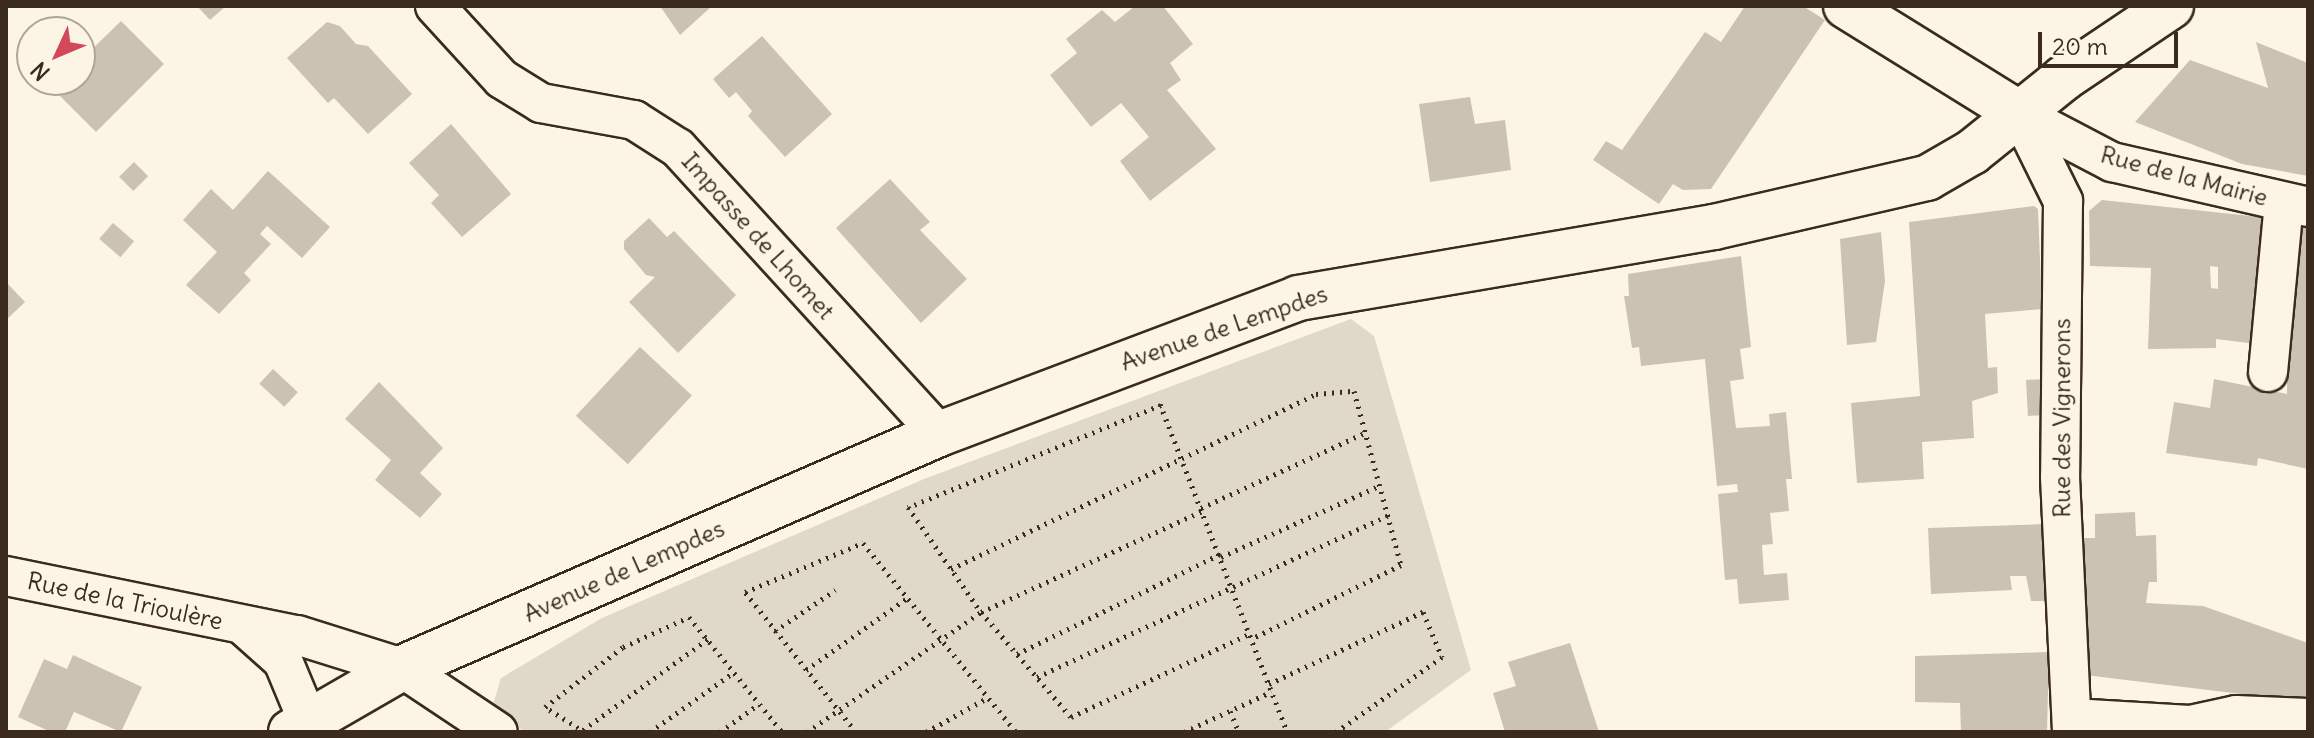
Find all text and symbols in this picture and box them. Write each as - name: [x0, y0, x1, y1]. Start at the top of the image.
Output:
- north arrow: [16, 16, 96, 96]
- scale bar: [2042, 16, 2182, 66]
- text: 20 m: [2052, 31, 2108, 61]
- text: N: [25, 56, 56, 86]
- street label: Rue de la Mairie: [2097, 140, 2271, 212]
- street label: Impasse de Lhomet: [676, 147, 840, 325]
- street label: Avenue de Lempdes: [1117, 279, 1331, 377]
- street label: Rue des Vignerons: [2048, 318, 2076, 518]
- street label: Avenue de Lempdes: [519, 514, 729, 628]
- street label: Rue de la Trioulère: [25, 566, 225, 636]

